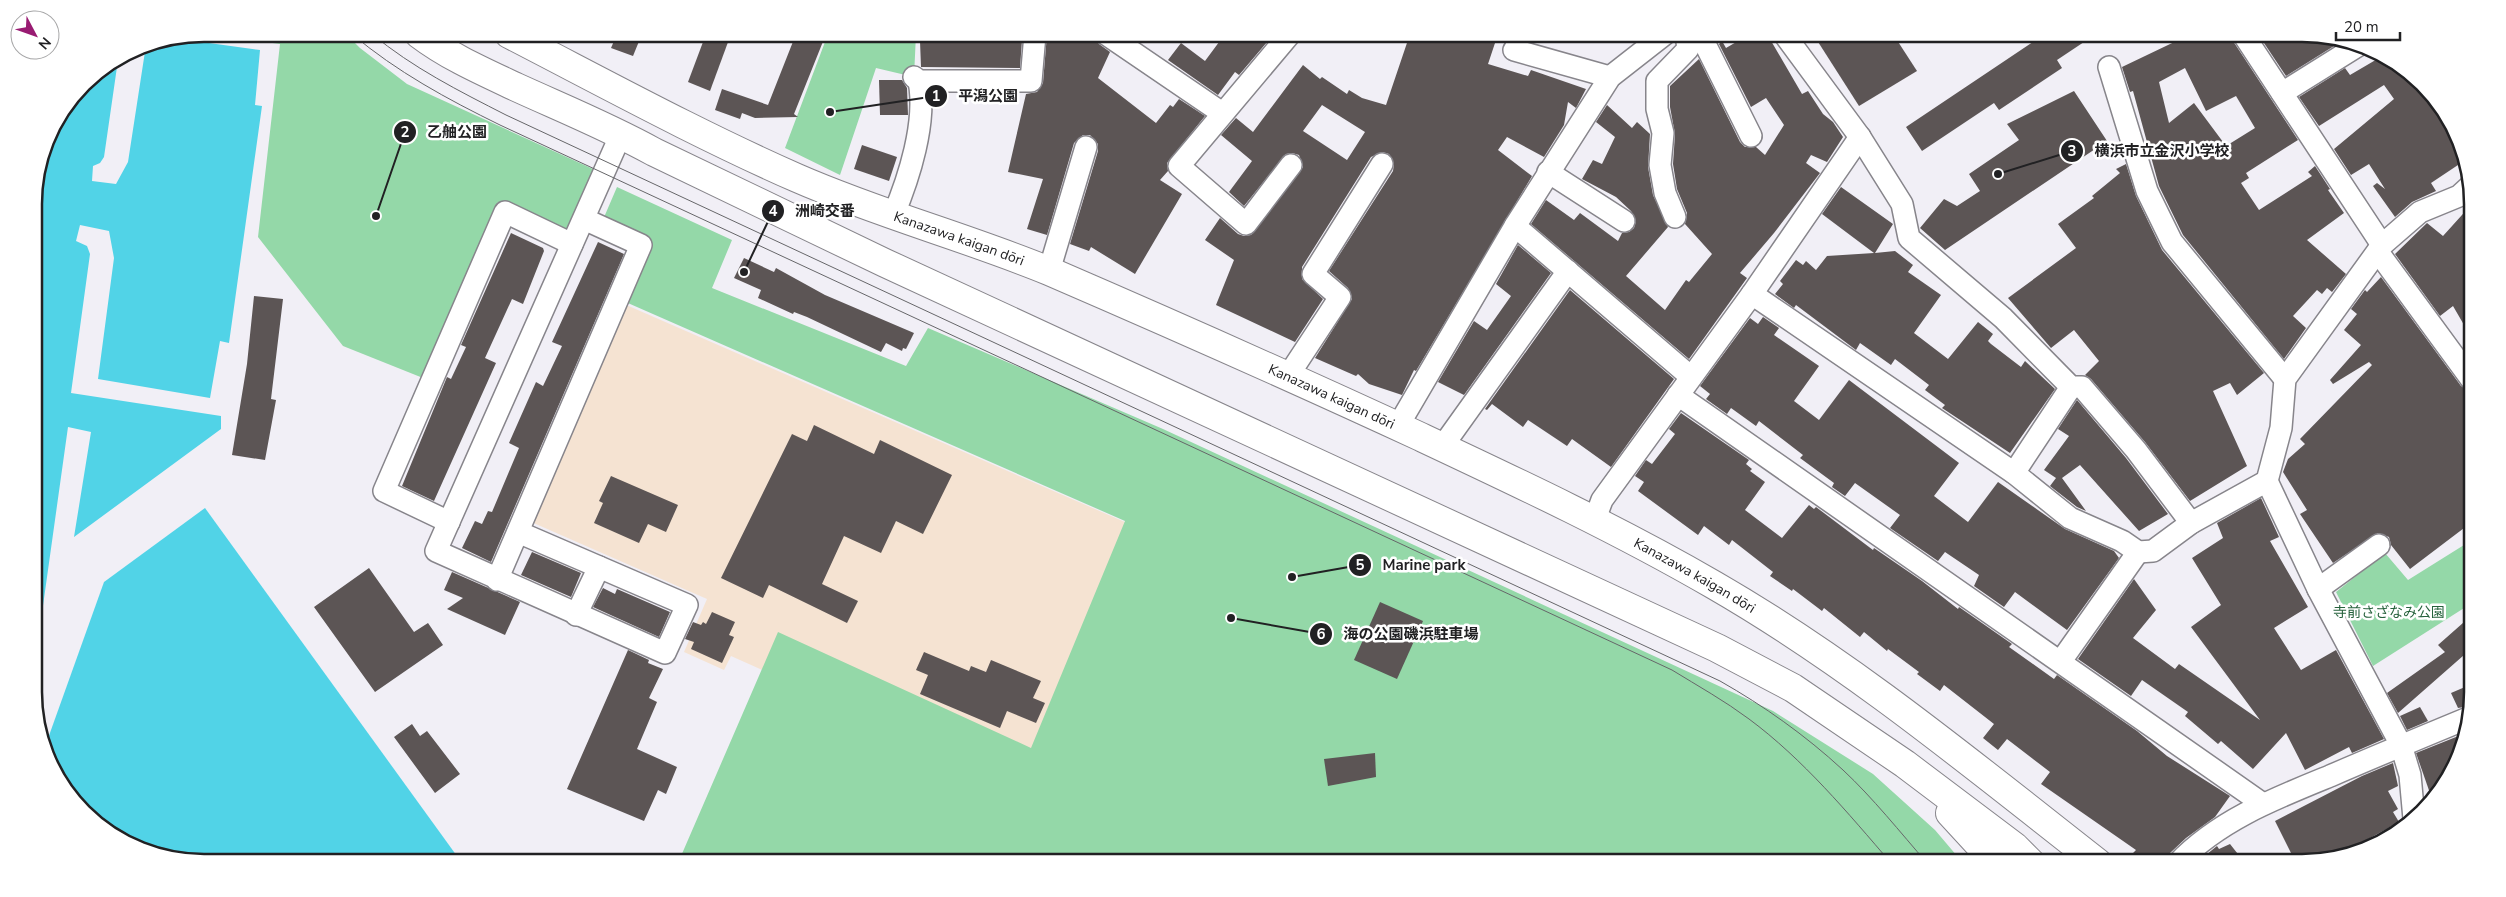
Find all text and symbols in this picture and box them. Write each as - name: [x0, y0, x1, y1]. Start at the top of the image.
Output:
- north arrow: [10, 10, 60, 60]
- scale bar: [2336, 10, 2400, 42]
- text: 20 m: [2344, 17, 2379, 37]
- text: N: [34, 33, 55, 53]
- callout: 平潟公園: [923, 81, 1028, 111]
- text: 1: [931, 86, 941, 106]
- text: 平潟公園: [958, 86, 1018, 106]
- callout: 乙舳公園: [392, 117, 497, 147]
- text: 2: [400, 122, 410, 142]
- text: 乙舳公園: [427, 122, 487, 142]
- callout: 横浜市立金沢小学校: [2060, 136, 2240, 166]
- text: 3: [2067, 141, 2077, 161]
- text: 横浜市立金沢小学校: [2094, 141, 2230, 161]
- callout: 洲崎交番: [760, 196, 865, 226]
- text: 4: [768, 201, 778, 221]
- text: 洲崎交番: [795, 201, 855, 221]
- street label: Kanazawa kaigan dōri: [891, 207, 1027, 270]
- street label: Kanazawa kaigan dōri: [1265, 360, 1398, 434]
- street label: Kanazawa kaigan dōri: [1631, 534, 1759, 618]
- callout: Marine park: [1348, 550, 1476, 580]
- text: 5: [1355, 555, 1365, 575]
- text: Marine park: [1382, 555, 1466, 575]
- park label: 寺前さざなみ公園: [2333, 603, 2445, 622]
- callout: 海の公園磯浜駐車場: [1309, 619, 1489, 649]
- text: 6: [1316, 624, 1326, 644]
- text: 海の公園磯浜駐車場: [1343, 624, 1479, 644]

